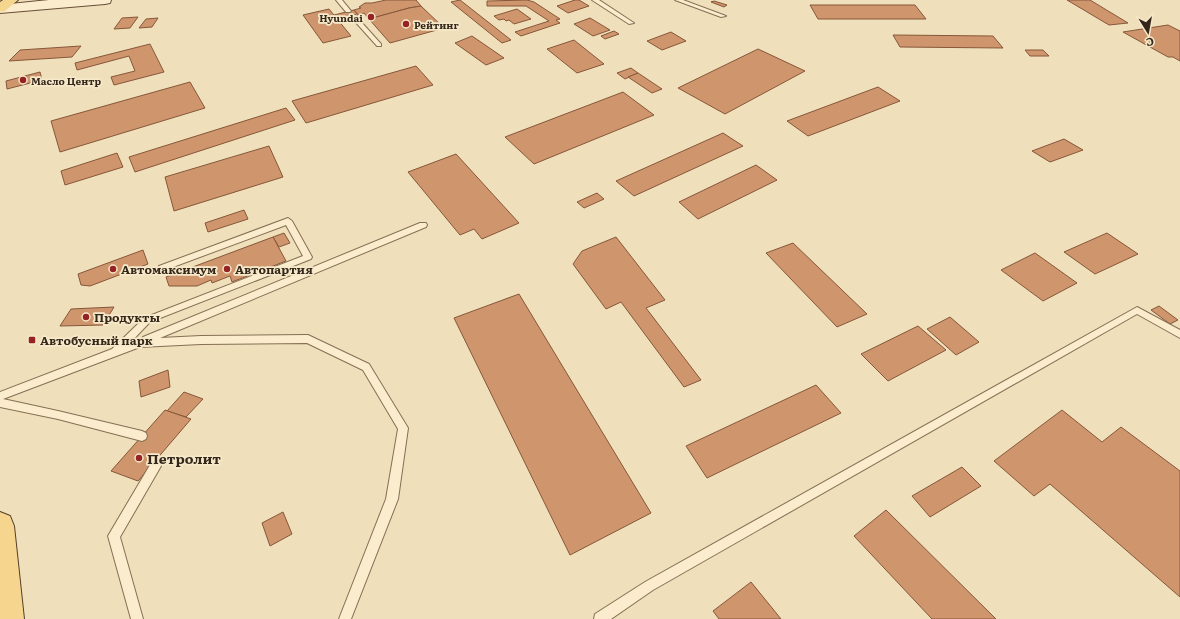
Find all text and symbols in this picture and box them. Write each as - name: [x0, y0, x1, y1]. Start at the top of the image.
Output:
- place label: Hyundai: [319, 10, 363, 25]
- marker: Hyundai: [366, 12, 376, 22]
- north arrow: [1128, 12, 1168, 52]
- place label: Рейтинг: [414, 17, 459, 32]
- marker: Рейтинг: [401, 19, 411, 29]
- text: С: [1145, 34, 1155, 51]
- place label: Масло Центр: [31, 73, 101, 88]
- marker: Масло Центр: [18, 75, 28, 85]
- place label: Автомаксимум: [121, 260, 216, 278]
- place label: Автопартия: [235, 260, 313, 278]
- marker: Автомаксимум: [108, 264, 118, 274]
- marker: Автопартия: [222, 264, 232, 274]
- place label: Продукты: [94, 308, 160, 326]
- marker: Продукты: [81, 312, 91, 322]
- place label: Автобусный парк: [40, 331, 153, 349]
- marker: Автобусный парк: [27, 335, 37, 345]
- place label: Петролит: [147, 448, 221, 468]
- marker: Петролит: [134, 453, 144, 463]

